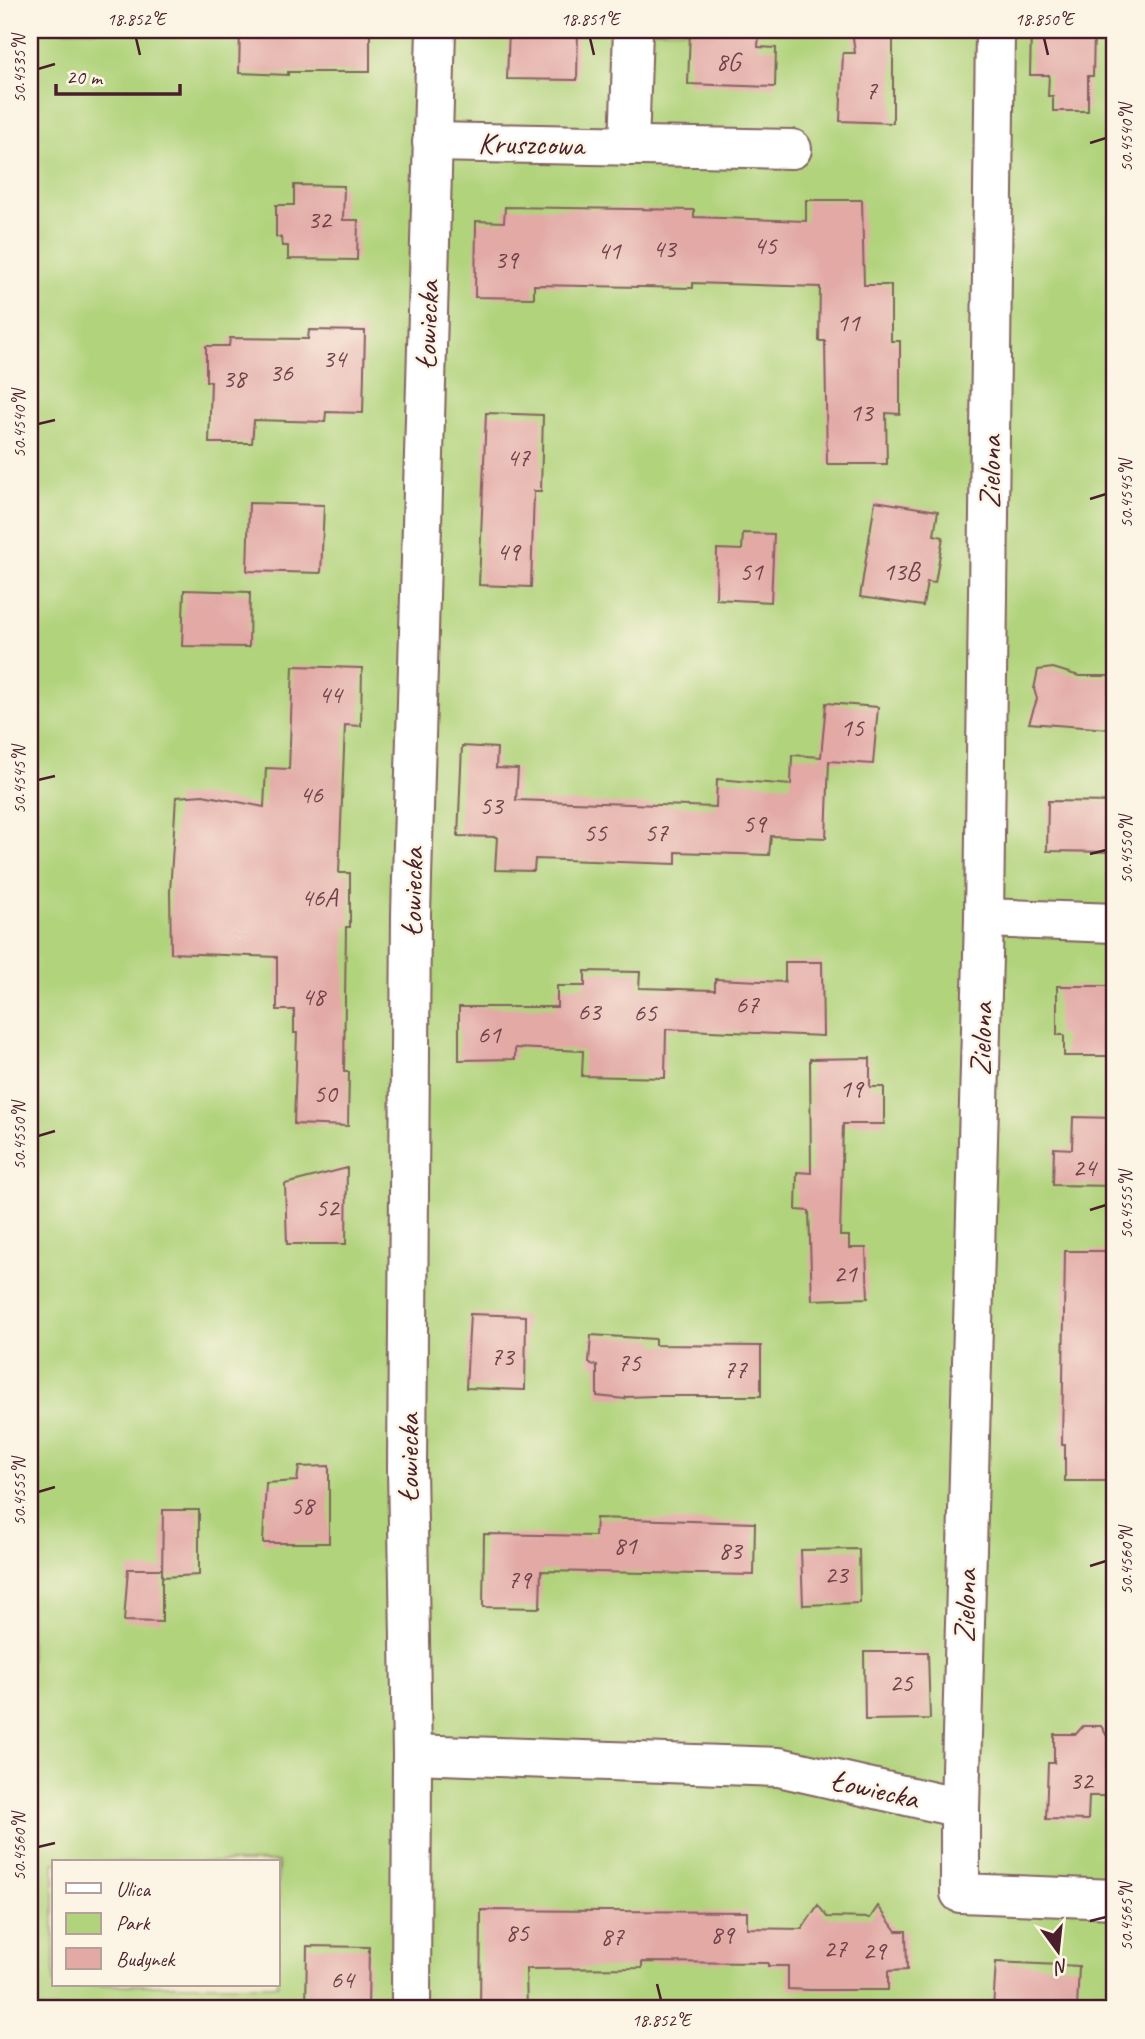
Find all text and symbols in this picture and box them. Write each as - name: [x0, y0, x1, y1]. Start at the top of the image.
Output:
- text: 18.852°E: [107, 8, 168, 30]
- text: 18.851°E: [561, 8, 622, 30]
- text: 18.850°E: [1015, 8, 1076, 30]
- text: 50.4535°N: [8, 32, 30, 103]
- house number: 8G: [716, 45, 744, 78]
- scale bar: [56, 52, 180, 96]
- text: 20 m: [66, 64, 104, 90]
- house number: 7: [865, 74, 878, 107]
- text: 50.4540°N: [1115, 101, 1137, 172]
- street label: Kruszcowa: [478, 124, 587, 164]
- house number: 32: [307, 203, 333, 236]
- house number: 45: [753, 229, 778, 262]
- house number: 43: [652, 232, 678, 265]
- house number: 41: [597, 234, 622, 267]
- house number: 39: [494, 243, 520, 276]
- street label: Łowiecka: [406, 278, 448, 370]
- house number: 11: [836, 306, 861, 339]
- house number: 34: [322, 342, 348, 375]
- house number: 36: [269, 356, 294, 389]
- house number: 38: [222, 362, 248, 395]
- text: 50.4540°N: [8, 387, 30, 458]
- house number: 13: [849, 396, 875, 429]
- street label: Zielona: [970, 433, 1010, 509]
- house number: 47: [506, 441, 531, 474]
- text: 50.4545°N: [1115, 457, 1137, 528]
- house number: 49: [496, 535, 522, 568]
- house number: 51: [739, 555, 764, 588]
- house number: 13B: [883, 555, 921, 588]
- house number: 44: [318, 678, 344, 711]
- house number: 15: [840, 711, 865, 744]
- text: 50.4545°N: [8, 743, 30, 814]
- house number: 46: [299, 778, 324, 811]
- house number: 53: [479, 789, 505, 822]
- house number: 59: [742, 807, 768, 840]
- text: 50.4550°N: [1115, 813, 1137, 884]
- house number: 55: [583, 816, 608, 849]
- house number: 57: [644, 816, 669, 849]
- street label: Łowiecka: [392, 846, 432, 937]
- house number: 46A: [301, 881, 339, 914]
- house number: 48: [301, 980, 327, 1013]
- house number: 67: [735, 988, 760, 1021]
- house number: 63: [577, 995, 603, 1028]
- house number: 65: [633, 996, 658, 1029]
- street label: Zielona: [961, 1000, 1001, 1076]
- house number: 61: [477, 1018, 502, 1051]
- house number: 19: [839, 1072, 865, 1105]
- house number: 50: [313, 1077, 339, 1110]
- text: 50.4550°N: [8, 1099, 30, 1170]
- house number: 24: [1072, 1151, 1098, 1184]
- text: 50.4555°N: [1115, 1168, 1137, 1239]
- house number: 52: [315, 1191, 341, 1224]
- house number: 21: [833, 1257, 858, 1290]
- house number: 73: [490, 1340, 516, 1373]
- house number: 75: [617, 1346, 642, 1379]
- house number: 77: [723, 1353, 748, 1386]
- street label: Łowiecka: [389, 1412, 427, 1502]
- text: 50.4555°N: [8, 1455, 30, 1526]
- house number: 58: [290, 1489, 316, 1522]
- text: 50.4560°N: [1115, 1524, 1137, 1595]
- house number: 81: [613, 1529, 638, 1562]
- house number: 83: [718, 1534, 744, 1567]
- house number: 23: [824, 1558, 850, 1591]
- house number: 79: [507, 1563, 533, 1596]
- street label: Zielona: [945, 1567, 985, 1643]
- house number: 25: [889, 1666, 914, 1699]
- street label: Łowiecka: [828, 1761, 924, 1818]
- house number: 32: [1069, 1764, 1095, 1797]
- text: 50.4560°N: [8, 1810, 30, 1881]
- legend: [52, 1860, 280, 1986]
- text: Ulica: [116, 1876, 152, 1902]
- text: 50.4565°N: [1115, 1880, 1137, 1951]
- text: Park: [116, 1910, 151, 1936]
- house number: 85: [505, 1916, 530, 1949]
- north arrow: [1023, 1916, 1092, 1986]
- house number: 89: [710, 1918, 736, 1951]
- house number: 87: [600, 1920, 625, 1953]
- house number: 27: [823, 1932, 848, 1965]
- house number: 29: [862, 1934, 888, 1967]
- text: Budynek: [116, 1946, 176, 1972]
- text: N: [1050, 1953, 1071, 1980]
- house number: 64: [330, 1963, 356, 1996]
- text: 18.852°E: [632, 2009, 693, 2031]

